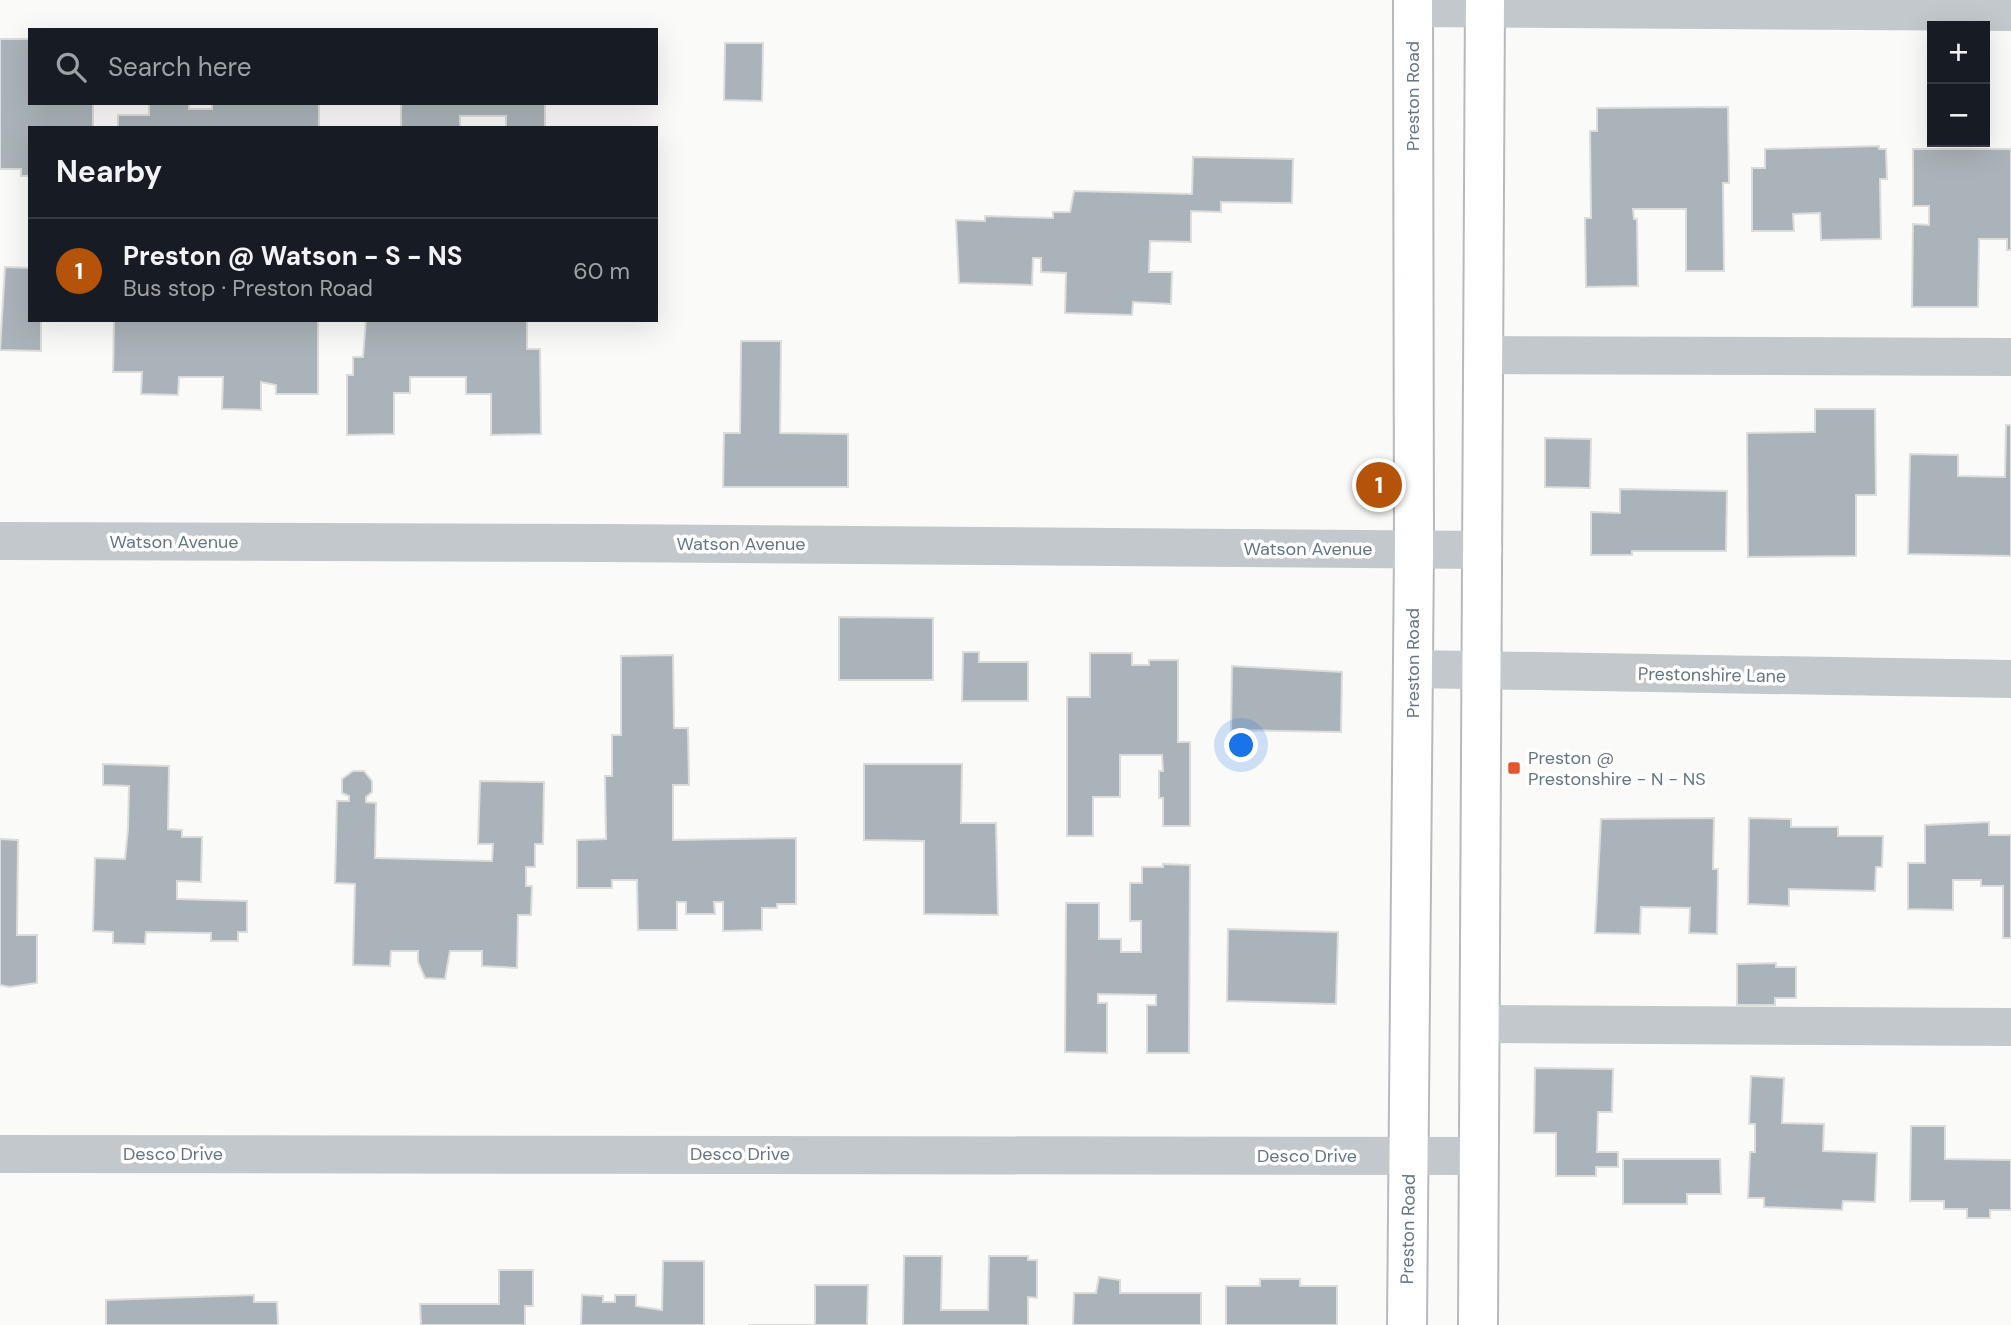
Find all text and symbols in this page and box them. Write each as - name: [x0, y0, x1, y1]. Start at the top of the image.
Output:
- map controls: [1927, 21, 1990, 147]
- button: +: [1927, 21, 1990, 84]
- search box: [28, 28, 658, 105]
- street label: Preston Road: [1401, 41, 1425, 151]
- icon: search: [52, 48, 90, 86]
- text: Search here: [108, 50, 251, 84]
- button: −: [1927, 84, 1990, 147]
- text: Nearby: [56, 152, 162, 191]
- text: Preston @ Watson - S - NS: [123, 239, 463, 273]
- text: 1: [75, 256, 83, 286]
- text: 60 m: [573, 256, 630, 286]
- text: Bus stop · Preston Road: [123, 273, 373, 303]
- pin: 1: [1356, 459, 1402, 511]
- street label: Watson Avenue: [109, 530, 239, 554]
- street label: Watson Avenue: [676, 532, 806, 556]
- street label: Watson Avenue: [1243, 537, 1373, 561]
- street label: Preston Road: [1401, 608, 1425, 718]
- street label: Prestonshire Lane: [1638, 662, 1786, 688]
- your location: [1224, 728, 1258, 762]
- place label: Preston @ Prestonshire - N - NS: [1528, 746, 1706, 791]
- marker: Preston @ Prestonshire - N - NS: [1506, 760, 1522, 776]
- street label: Desco Drive: [123, 1142, 223, 1166]
- street label: Desco Drive: [690, 1142, 790, 1166]
- street label: Desco Drive: [1257, 1144, 1357, 1168]
- street label: Preston Road: [1395, 1174, 1421, 1284]

